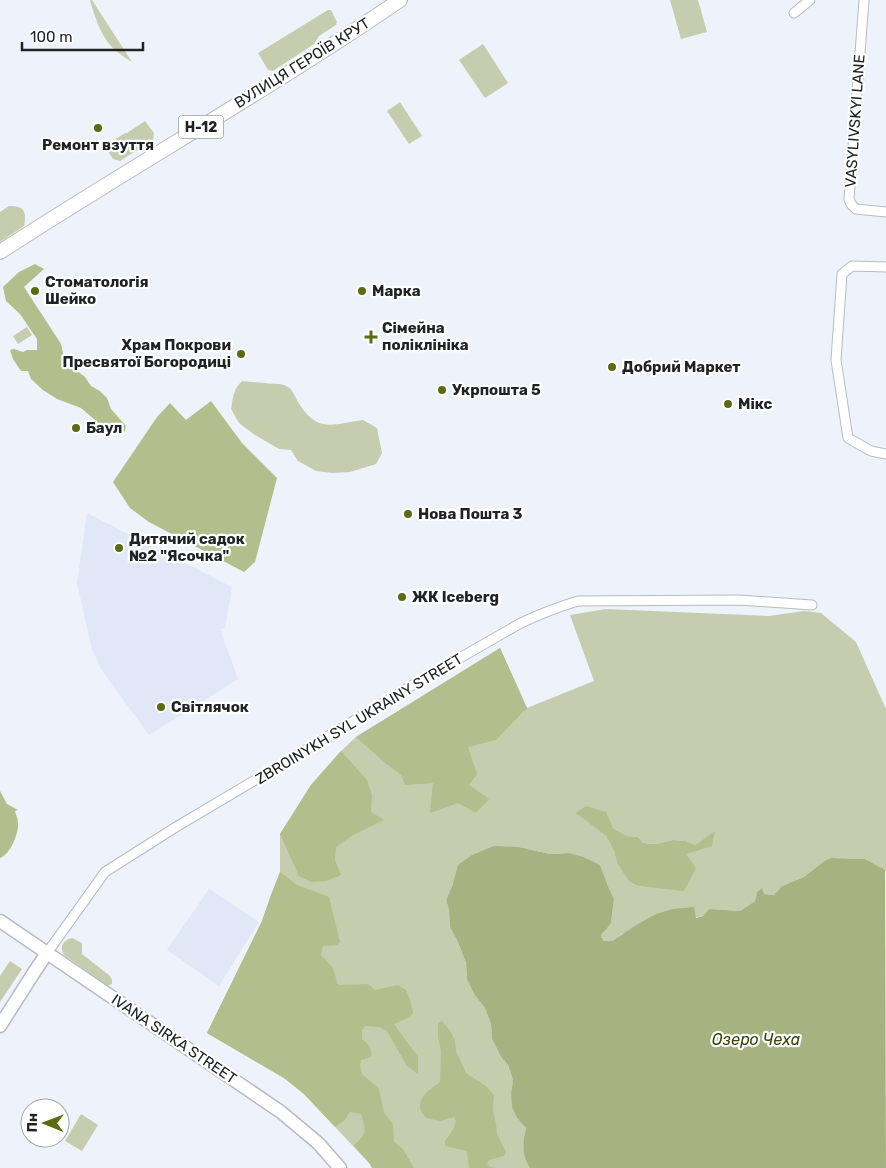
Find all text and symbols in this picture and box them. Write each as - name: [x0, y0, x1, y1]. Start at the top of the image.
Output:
- street label: ВУЛИЦЯ ГЕРОЇВ КРУТ: [231, 14, 373, 112]
- scale bar: [22, 20, 144, 52]
- text: 100 m: [30, 28, 72, 46]
- street label: VASYLIVSKYI LANE: [841, 54, 869, 188]
- road number: Н-12: [178, 115, 224, 138]
- marker: Ремонт взуття: [92, 122, 104, 134]
- place label: Ремонт взуття: [42, 136, 154, 154]
- place label: Стоматологія Шейко: [45, 273, 149, 308]
- place label: Марка: [372, 282, 421, 300]
- marker: Стоматологія Шейко: [29, 285, 41, 297]
- marker: Марка: [356, 285, 368, 297]
- place label: Сімейна поліклініка: [382, 319, 469, 354]
- marker: Сімейна поліклініка: [364, 330, 378, 344]
- place label: Храм Покрови Пресвятої Богородиці: [62, 336, 231, 371]
- marker: Храм Покрови Пресвятої Богородиці: [235, 348, 247, 360]
- place label: Добрий Маркет: [622, 358, 741, 376]
- marker: Добрий Маркет: [606, 361, 618, 373]
- place label: Укрпошта 5: [452, 381, 541, 399]
- marker: Укрпошта 5: [436, 384, 448, 396]
- place label: Мікс: [738, 395, 772, 413]
- marker: Мікс: [722, 398, 734, 410]
- place label: Баул: [86, 419, 122, 437]
- marker: Баул: [70, 422, 82, 434]
- place label: Нова Пошта 3: [418, 505, 523, 523]
- marker: Нова Пошта 3: [402, 508, 414, 520]
- place label: Дитячий садок №2 "Ясочка": [129, 530, 245, 565]
- marker: Дитячий садок №2 "Ясочка": [113, 542, 125, 554]
- place label: ЖК Iceberg: [412, 588, 499, 606]
- marker: ЖК Iceberg: [396, 591, 408, 603]
- street label: ZBROINYKH SYL UKRAINY STREET: [252, 650, 466, 788]
- place label: Світлячок: [171, 698, 249, 716]
- marker: Світлячок: [155, 701, 167, 713]
- street label: IVANA SIRKA STREET: [108, 990, 240, 1088]
- water label: Озеро Чеха: [712, 1030, 800, 1049]
- north arrow: [20, 1098, 70, 1148]
- text: Пн: [24, 1113, 41, 1133]

